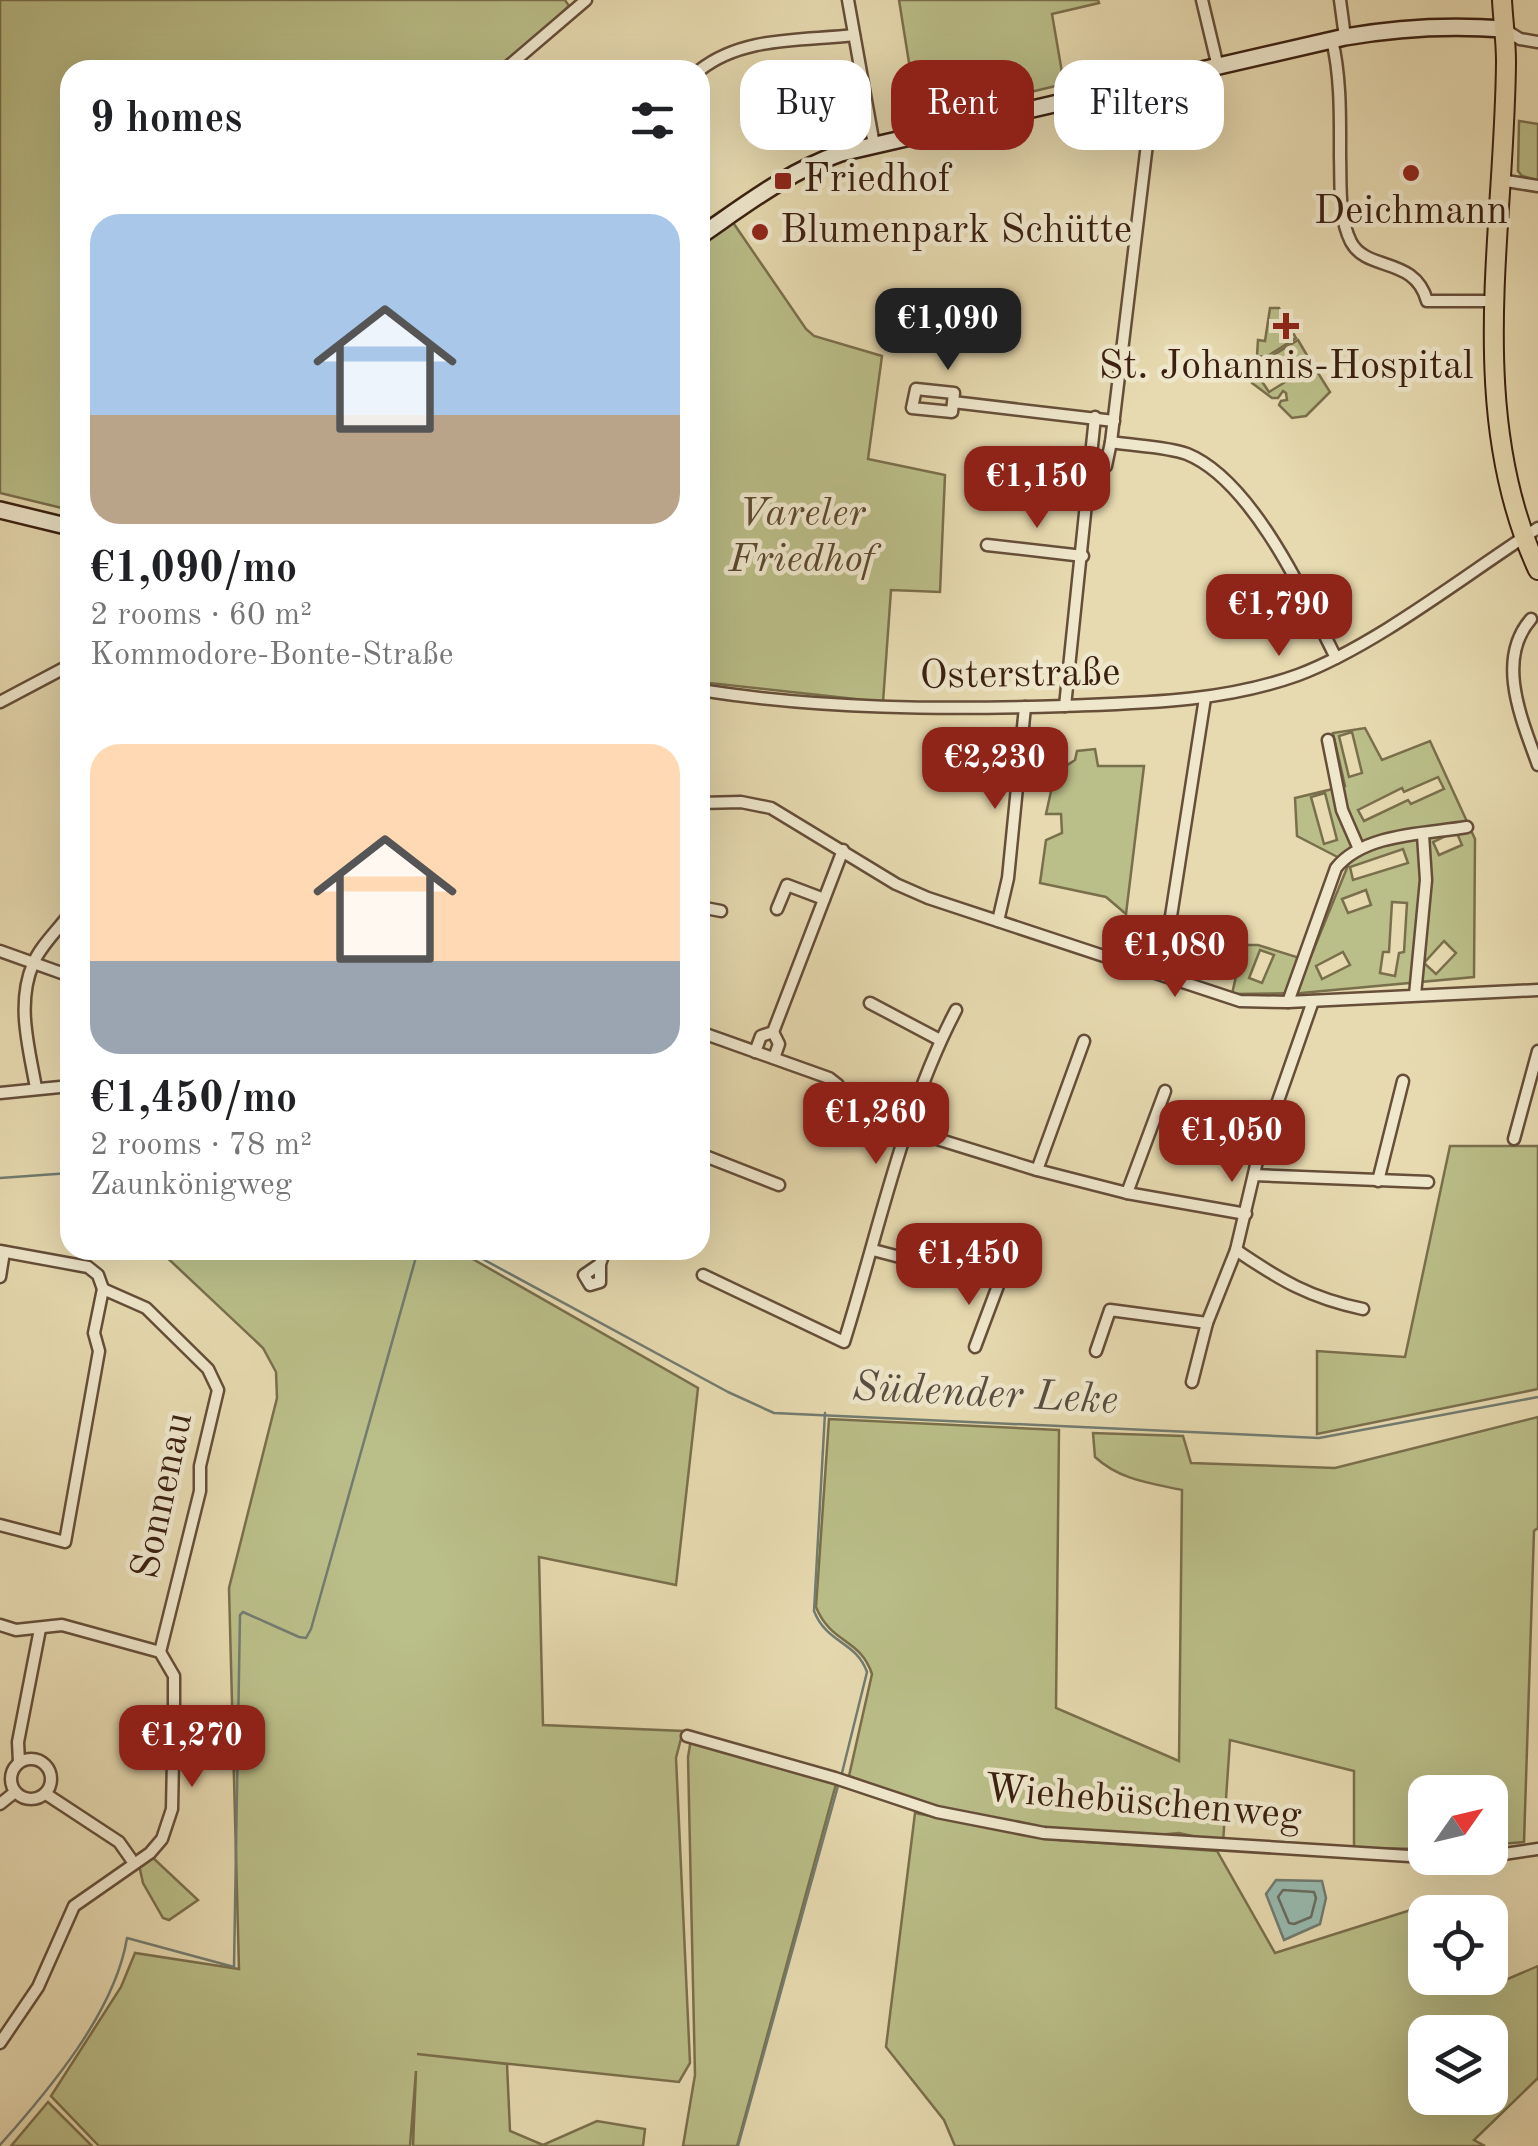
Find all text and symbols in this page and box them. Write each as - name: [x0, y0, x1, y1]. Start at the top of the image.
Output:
- chip: Buy: [740, 60, 871, 150]
- chip: Rent: [891, 60, 1034, 150]
- chip: Filters: [1054, 60, 1224, 150]
- icon: filters: [625, 93, 680, 148]
- text: 9 homes: [90, 99, 242, 141]
- place label: Friedhof: [803, 161, 953, 201]
- marker: Deichmann: [1400, 162, 1422, 184]
- marker: Friedhof: [772, 170, 794, 192]
- place label: Deichmann: [1314, 193, 1508, 233]
- place label: Blumenpark Schütte: [780, 212, 1132, 252]
- marker: Blumenpark Schütte: [749, 221, 771, 243]
- icon: home: [295, 279, 475, 459]
- pin: €1,090: [867, 288, 1029, 373]
- text: €1,090: [897, 304, 999, 336]
- marker: St. Johannis-Hospital: [1273, 313, 1299, 339]
- place label: St. Johannis-Hospital: [1098, 348, 1474, 388]
- pin: €1,150: [956, 446, 1118, 531]
- text: €1,150: [986, 462, 1088, 494]
- park label: Vareler Friedhof: [727, 495, 882, 581]
- text: €1,090/mo: [90, 549, 297, 591]
- pin: €1,790: [1198, 574, 1360, 659]
- text: €1,790: [1228, 590, 1330, 622]
- text: 2 rooms · 60 m²: [90, 600, 312, 632]
- text: Kommodore-Bonte-Straße: [90, 640, 454, 672]
- street label: Osterstraße: [919, 654, 1121, 698]
- pin: €2,230: [914, 727, 1076, 812]
- text: €2,230: [944, 743, 1046, 775]
- icon: home: [295, 809, 475, 989]
- pin: €1,080: [1094, 915, 1256, 1000]
- text: €1,080: [1124, 931, 1226, 963]
- text: €1,450/mo: [90, 1079, 297, 1121]
- pin: €1,260: [795, 1082, 957, 1167]
- text: €1,260: [825, 1098, 927, 1130]
- pin: €1,050: [1151, 1100, 1313, 1185]
- text: €1,050: [1181, 1116, 1283, 1148]
- text: 2 rooms · 78 m²: [90, 1130, 312, 1162]
- text: Zaunkönigweg: [90, 1170, 292, 1202]
- pin: €1,450: [888, 1223, 1050, 1308]
- text: €1,450: [918, 1239, 1020, 1271]
- water label: Südender Leke: [851, 1367, 1119, 1423]
- street label: Sonnenau: [127, 1409, 201, 1583]
- pin: €1,270: [111, 1705, 273, 1790]
- text: €1,270: [141, 1721, 243, 1753]
- street label: Wiehebüschenweg: [983, 1770, 1303, 1838]
- north arrow: [1408, 1775, 1508, 1875]
- map controls: [1408, 1775, 1508, 2115]
- button: locate: [1408, 1895, 1508, 1995]
- button: layers: [1408, 2015, 1508, 2115]

